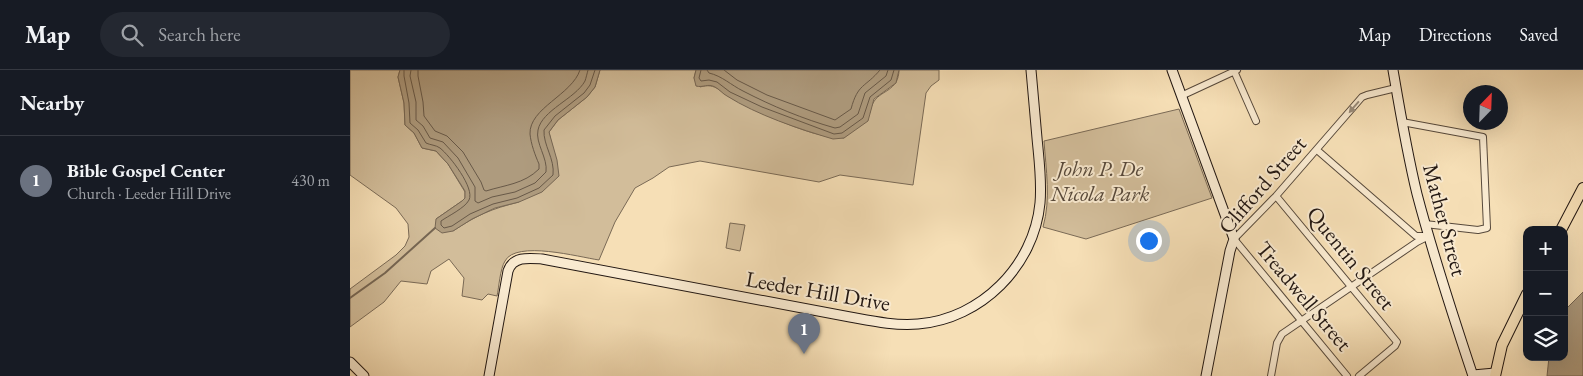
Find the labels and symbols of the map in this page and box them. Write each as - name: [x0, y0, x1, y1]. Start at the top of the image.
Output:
- north arrow: [1463, 85, 1508, 130]
- one-way arrow: [1348, 101, 1359, 114]
- street label: Clifford Street: [1212, 130, 1313, 240]
- park label: John P. De Nicola Park: [1049, 154, 1150, 208]
- street label: Mather Street: [1416, 161, 1474, 279]
- street label: Quentin Street: [1300, 200, 1402, 316]
- your location: [1136, 228, 1162, 254]
- street label: Treadwell Street: [1250, 235, 1358, 357]
- street label: Leeder Hill Drive: [743, 264, 893, 318]
- pin: 1: [788, 313, 820, 354]

